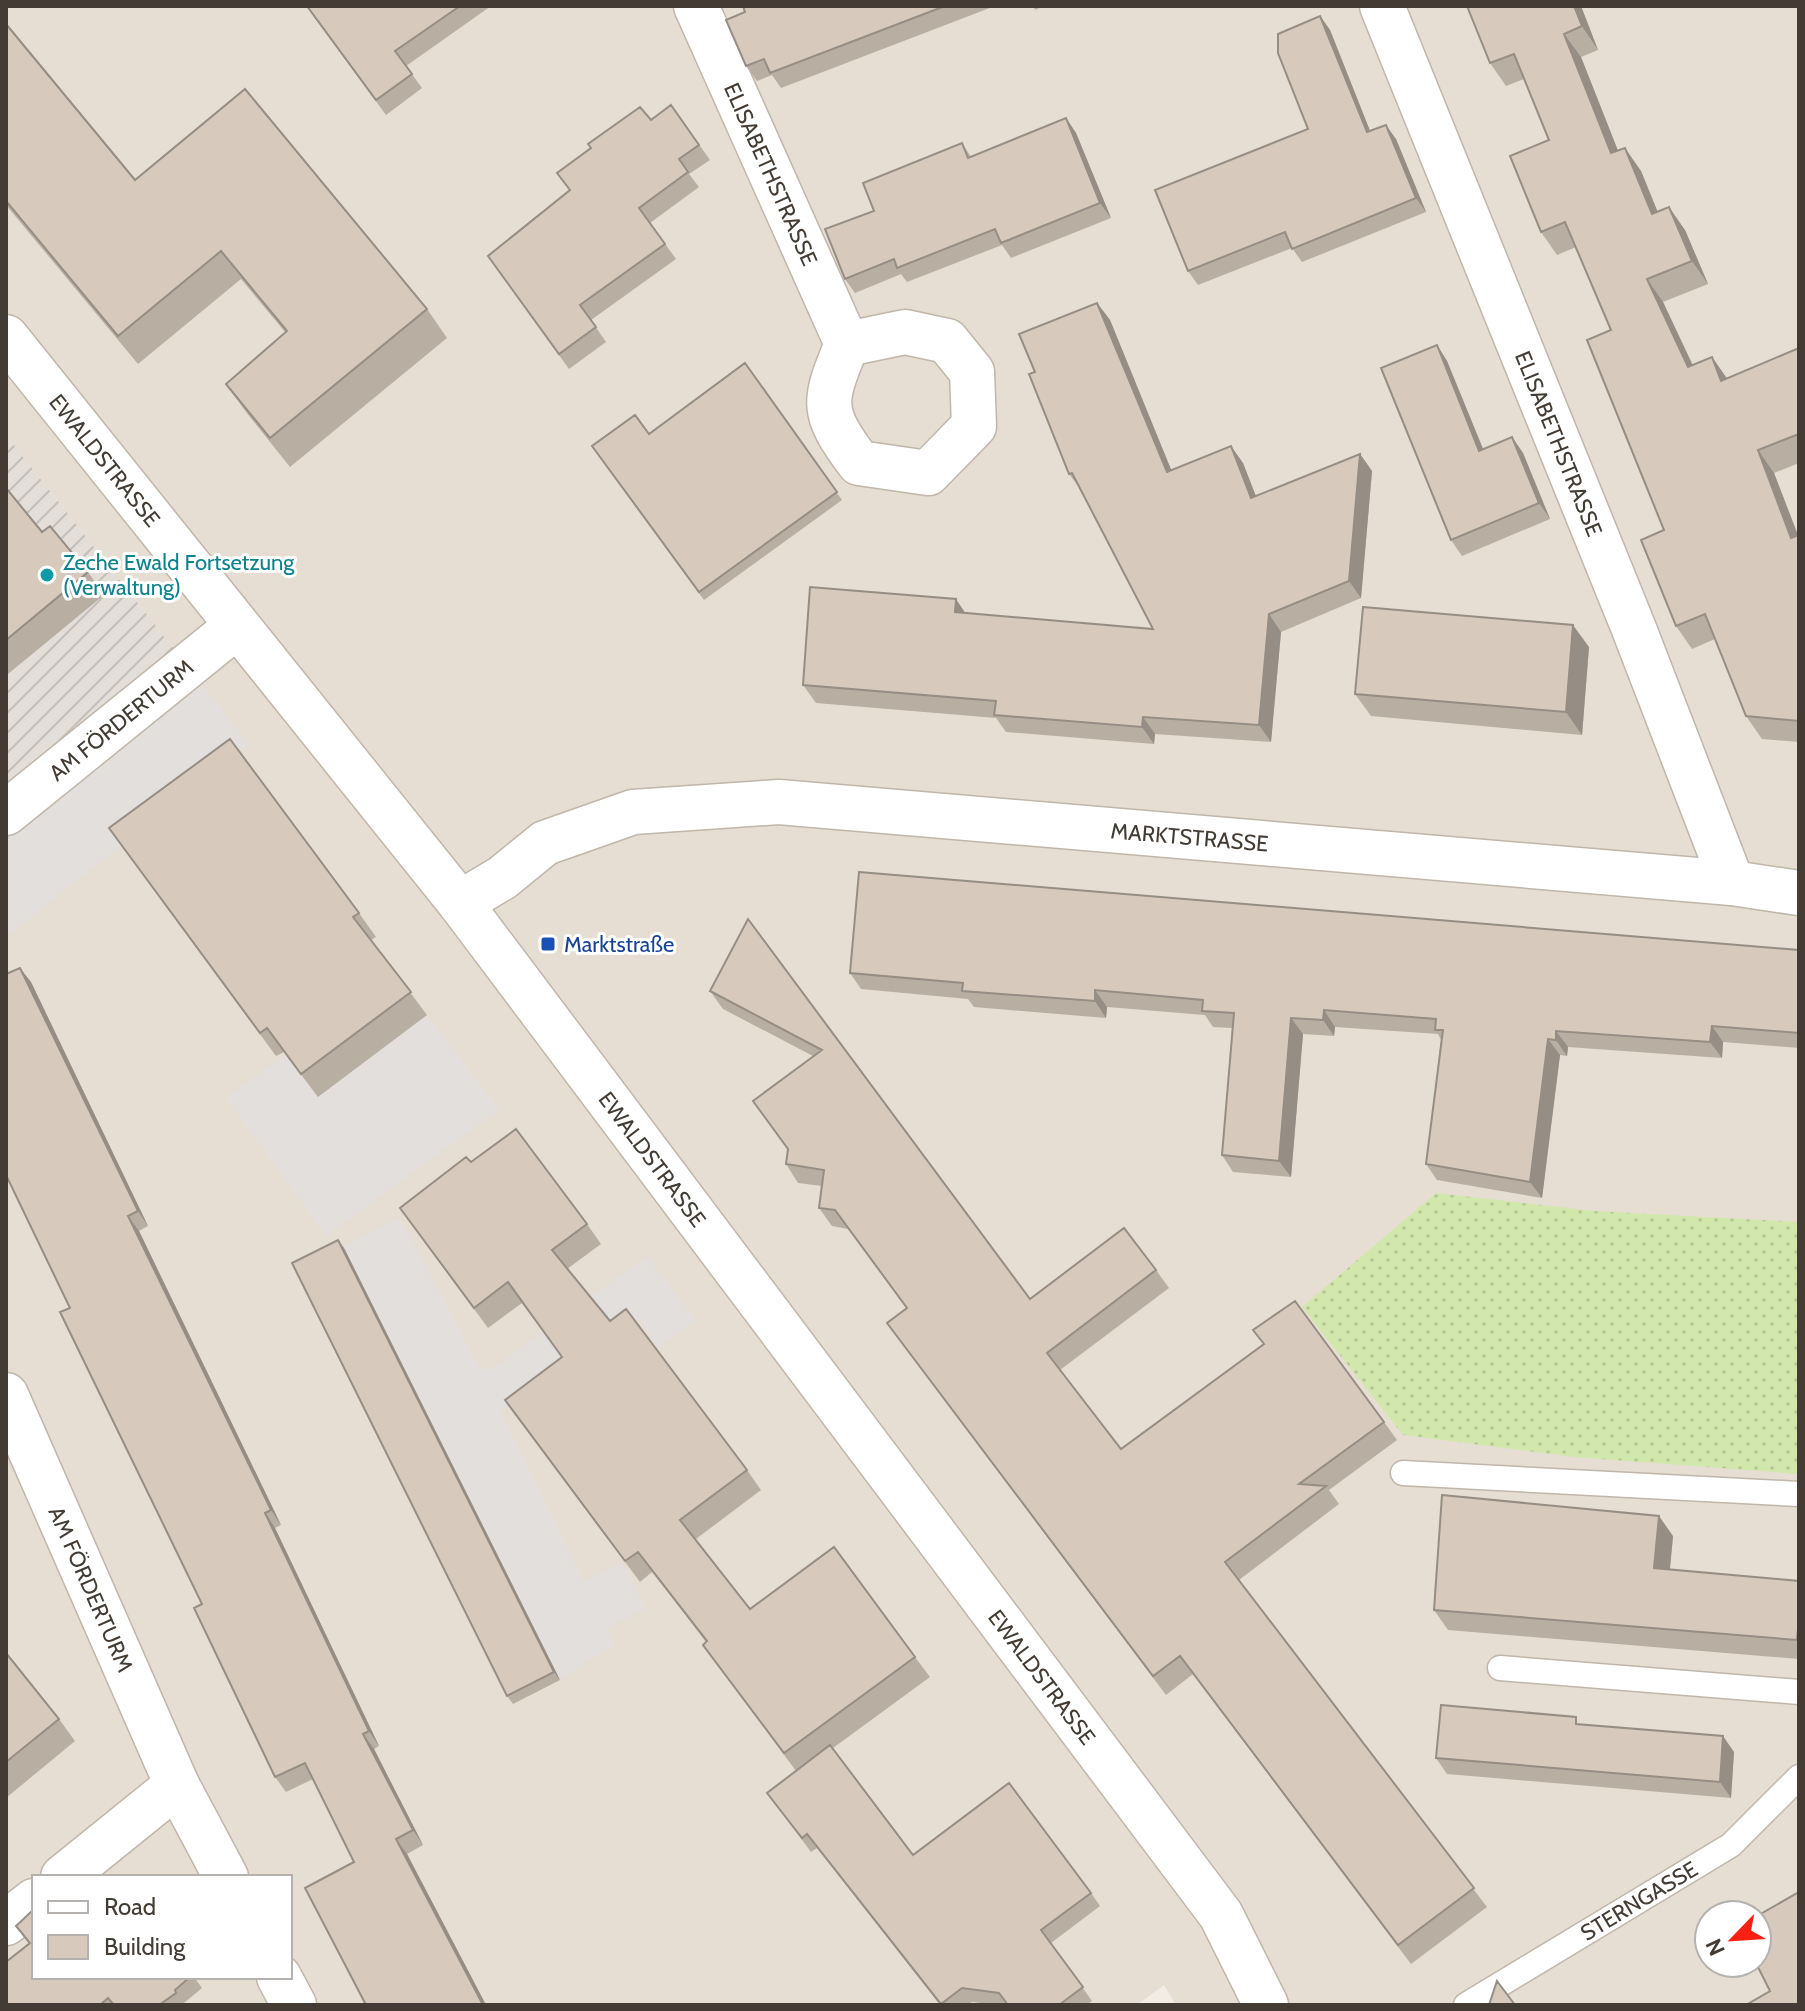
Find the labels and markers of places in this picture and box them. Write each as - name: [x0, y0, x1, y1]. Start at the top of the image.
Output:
- place label: Zeche Ewald Fortsetzung (Verwaltung): [63, 549, 295, 601]
- marker: Zeche Ewald Fortsetzung (Verwaltung): [38, 566, 56, 584]
- place label: Marktstraße: [564, 931, 674, 958]
- marker: Marktstraße: [539, 935, 557, 953]

